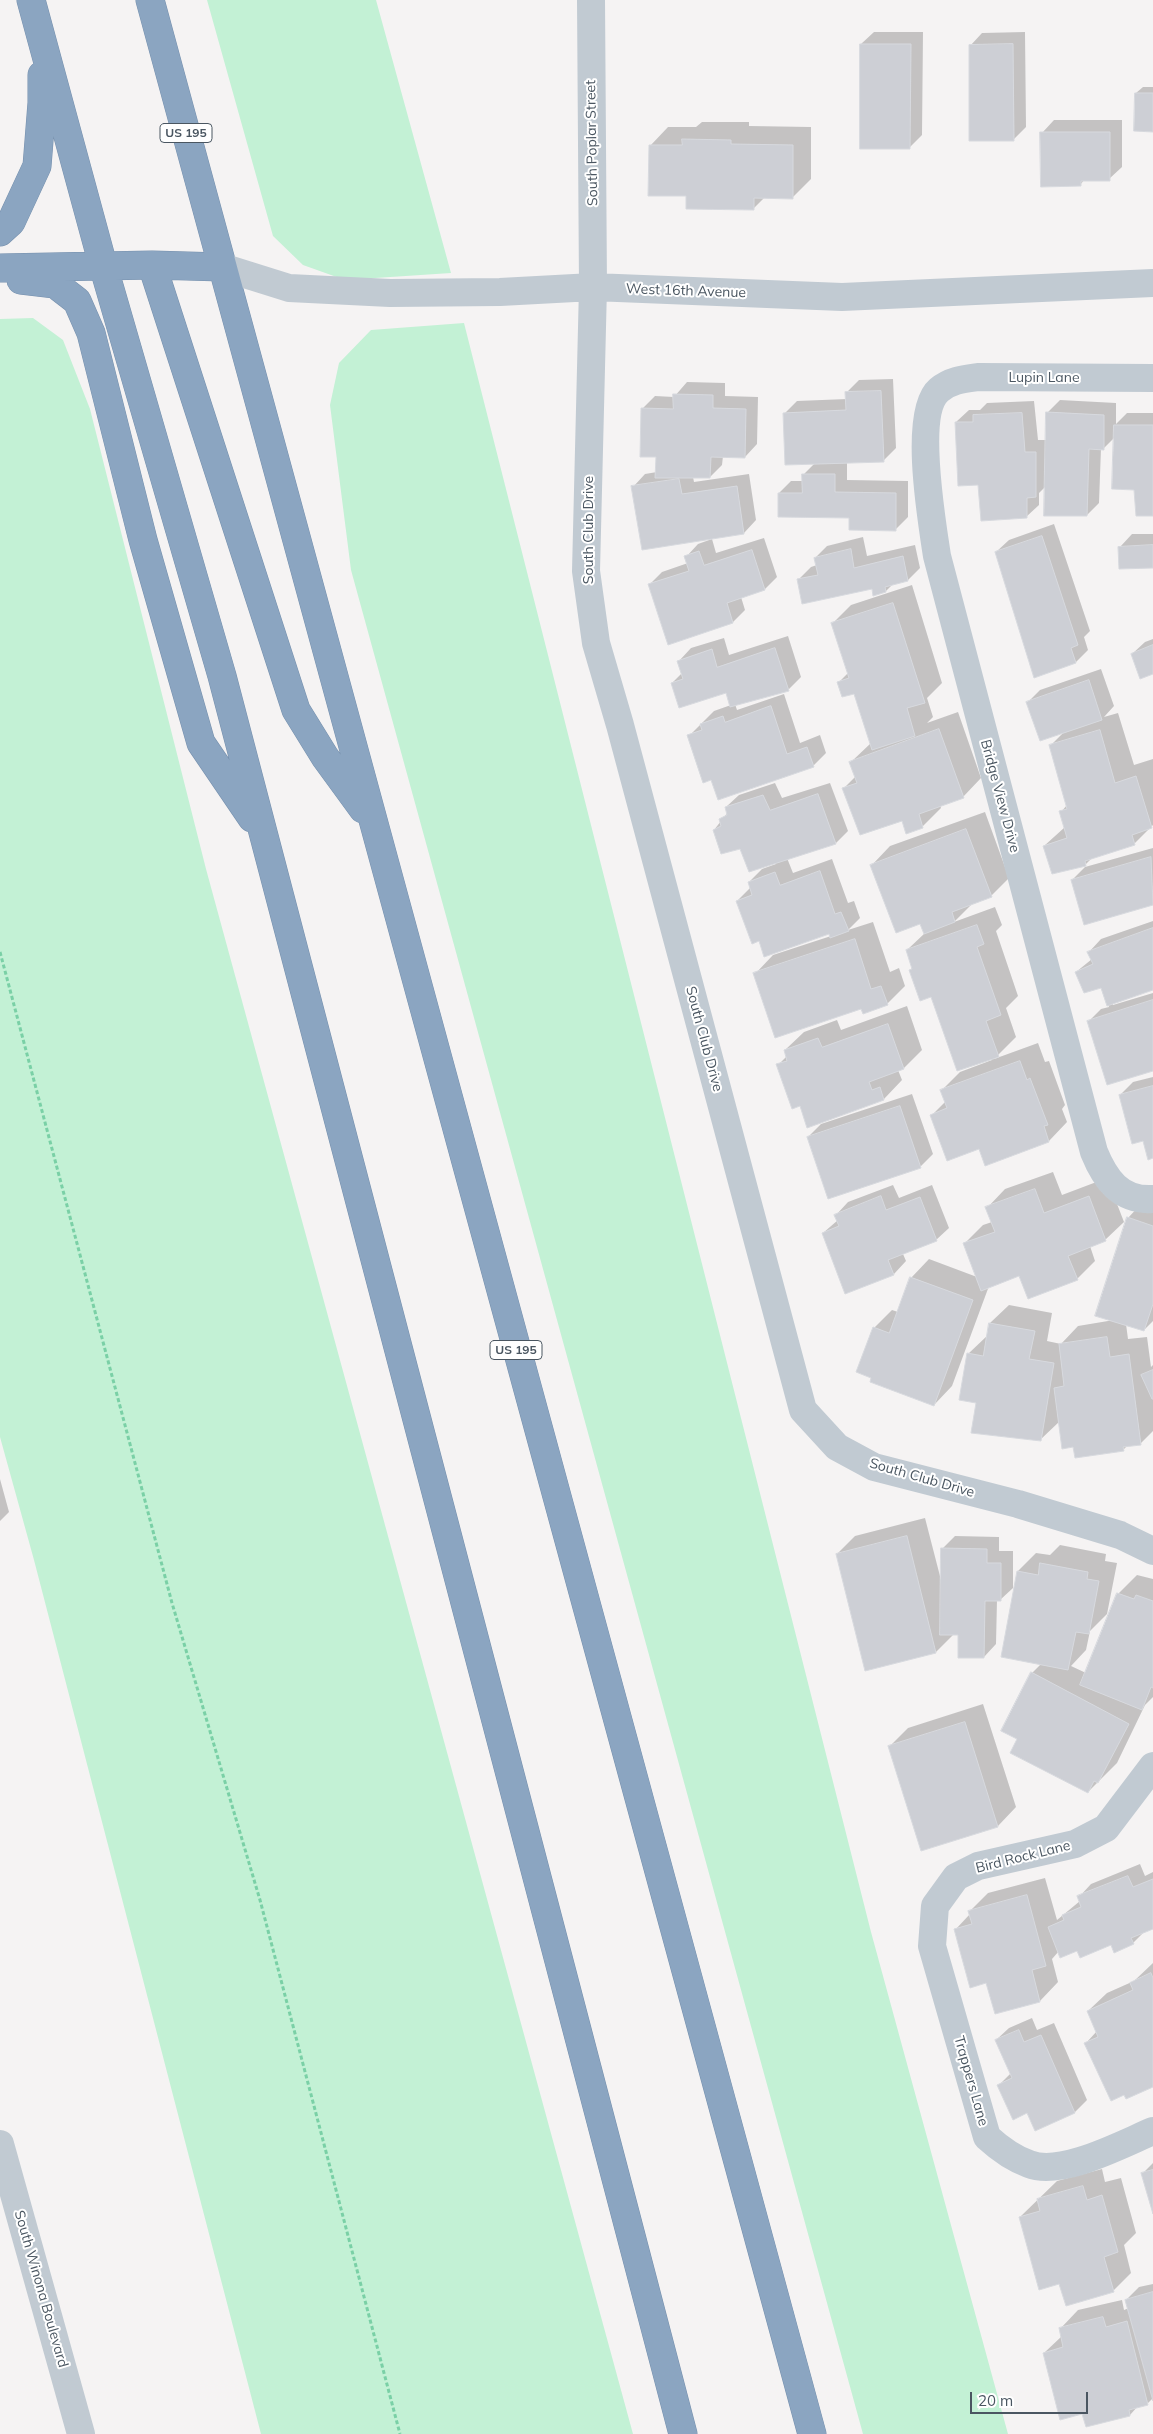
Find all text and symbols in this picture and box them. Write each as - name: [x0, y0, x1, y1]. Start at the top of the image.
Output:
- street label: South Poplar Street: [583, 80, 601, 206]
- road number: US 195: [160, 124, 212, 142]
- street label: West 16th Avenue: [626, 281, 746, 301]
- street label: Lupin Lane: [1008, 370, 1080, 386]
- street label: South Club Drive: [581, 476, 597, 584]
- street label: Bridge View Drive: [977, 738, 1023, 854]
- street label: South Club Drive: [682, 984, 726, 1094]
- road number: US 195: [490, 1340, 542, 1360]
- street label: South Club Drive: [868, 1455, 976, 1501]
- street label: Bird Rock Lane: [974, 1837, 1072, 1877]
- street label: Trappers Lane: [950, 2034, 992, 2128]
- street label: South Winona Boulevard: [11, 2209, 71, 2369]
- scale bar: [973, 2382, 1090, 2414]
- text: 20 m: [978, 2391, 1013, 2410]

